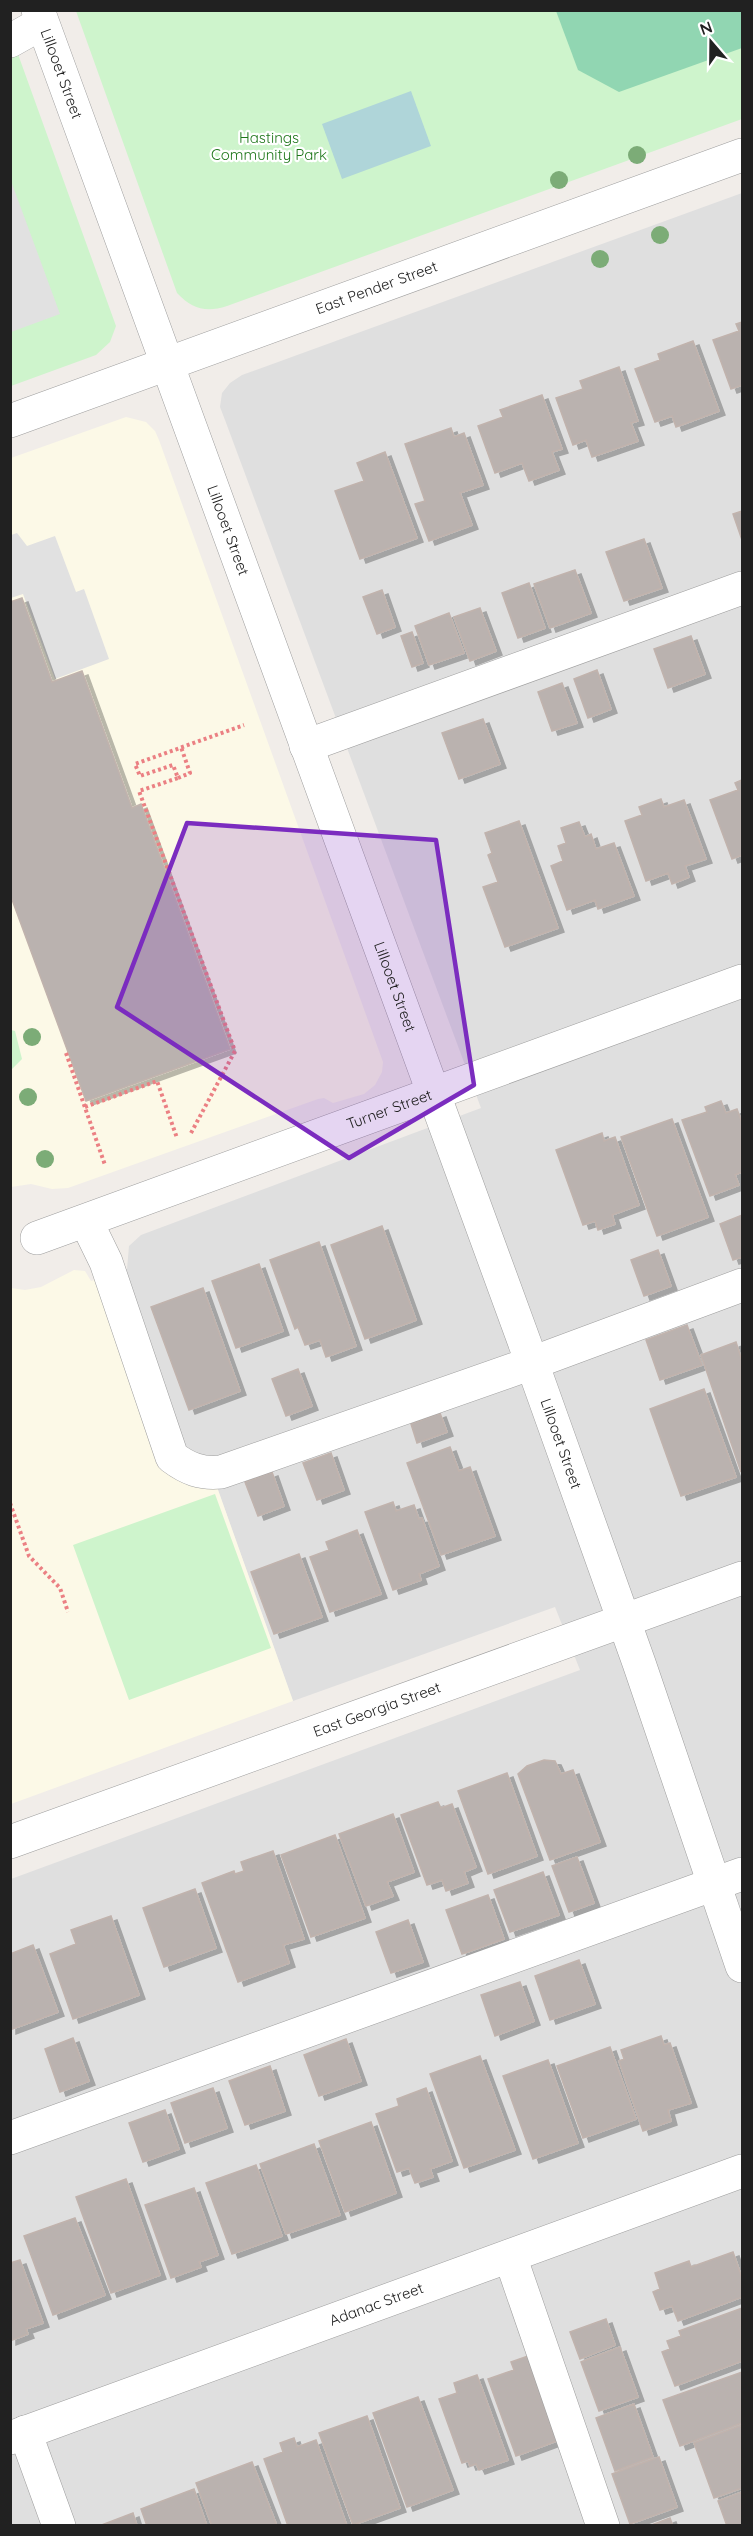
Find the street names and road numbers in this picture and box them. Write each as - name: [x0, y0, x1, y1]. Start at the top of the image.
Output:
- street label: Lillooet Street: [37, 26, 87, 122]
- street label: East Pender Street: [313, 256, 440, 318]
- street label: Lillooet Street: [203, 482, 254, 578]
- street label: Lillooet Street: [370, 939, 420, 1035]
- street label: Turner Street: [344, 1085, 435, 1133]
- street label: Lillooet Street: [536, 1396, 586, 1491]
- street label: East Georgia Street: [310, 1678, 443, 1741]
- street label: Adanac Street: [327, 2278, 426, 2330]

